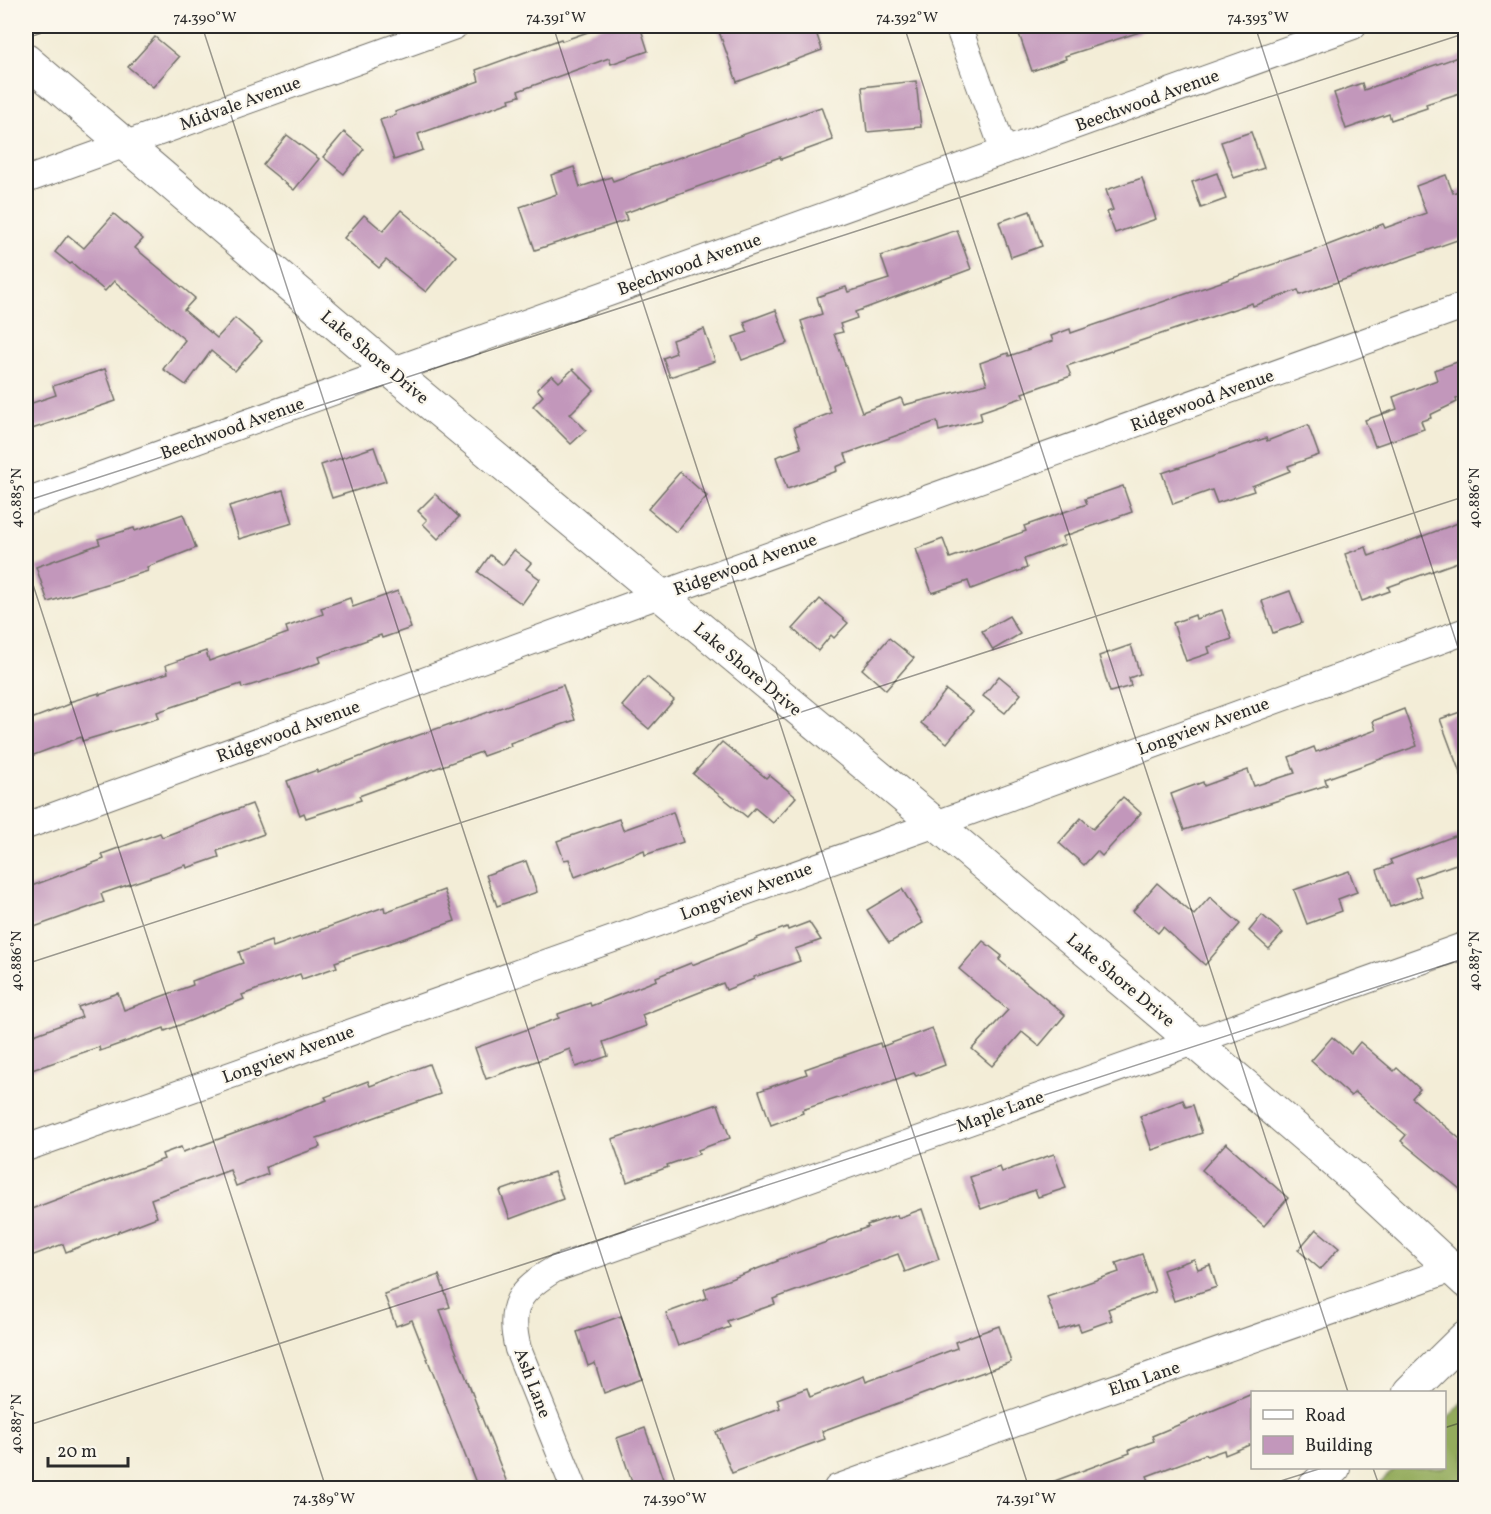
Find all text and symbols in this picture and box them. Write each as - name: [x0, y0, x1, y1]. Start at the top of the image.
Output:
- text: 74.390°W: [173, 8, 237, 29]
- text: 74.391°W: [526, 8, 586, 29]
- text: 74.392°W: [876, 8, 938, 29]
- text: 74.393°W: [1227, 8, 1289, 29]
- street label: Beechwood Avenue: [1072, 64, 1223, 139]
- street label: Midvale Avenue: [176, 71, 305, 138]
- street label: Beechwood Avenue: [614, 228, 765, 303]
- street label: Lake Shore Drive: [314, 305, 434, 411]
- street label: Ridgewood Avenue: [1127, 364, 1278, 439]
- street label: Beechwood Avenue: [157, 392, 308, 467]
- text: 40.885°N: [7, 468, 28, 528]
- text: 40.886°N: [1465, 468, 1486, 528]
- street label: Ridgewood Avenue: [670, 528, 821, 603]
- street label: Lake Shore Drive: [687, 617, 807, 723]
- street label: Longview Avenue: [1134, 692, 1273, 763]
- street label: Ridgewood Avenue: [213, 695, 364, 770]
- street label: Longview Avenue: [677, 857, 816, 928]
- street label: Lake Shore Drive: [1060, 928, 1180, 1034]
- text: 40.886°N: [7, 931, 28, 991]
- text: 40.887°N: [1465, 931, 1486, 991]
- street label: Longview Avenue: [219, 1020, 358, 1091]
- street label: Maple Lane: [953, 1085, 1048, 1140]
- street label: Ash Lane: [507, 1345, 556, 1422]
- street label: Elm Lane: [1105, 1356, 1184, 1403]
- legend: [1251, 1391, 1446, 1469]
- text: 40.887°N: [7, 1394, 28, 1454]
- text: Road: [1305, 1404, 1346, 1429]
- scale bar: [48, 1430, 128, 1468]
- text: Building: [1305, 1434, 1373, 1459]
- text: 20 m: [57, 1440, 97, 1465]
- text: 74.389°W: [293, 1489, 355, 1510]
- text: 74.390°W: [643, 1489, 707, 1510]
- text: 74.391°W: [996, 1489, 1056, 1510]

